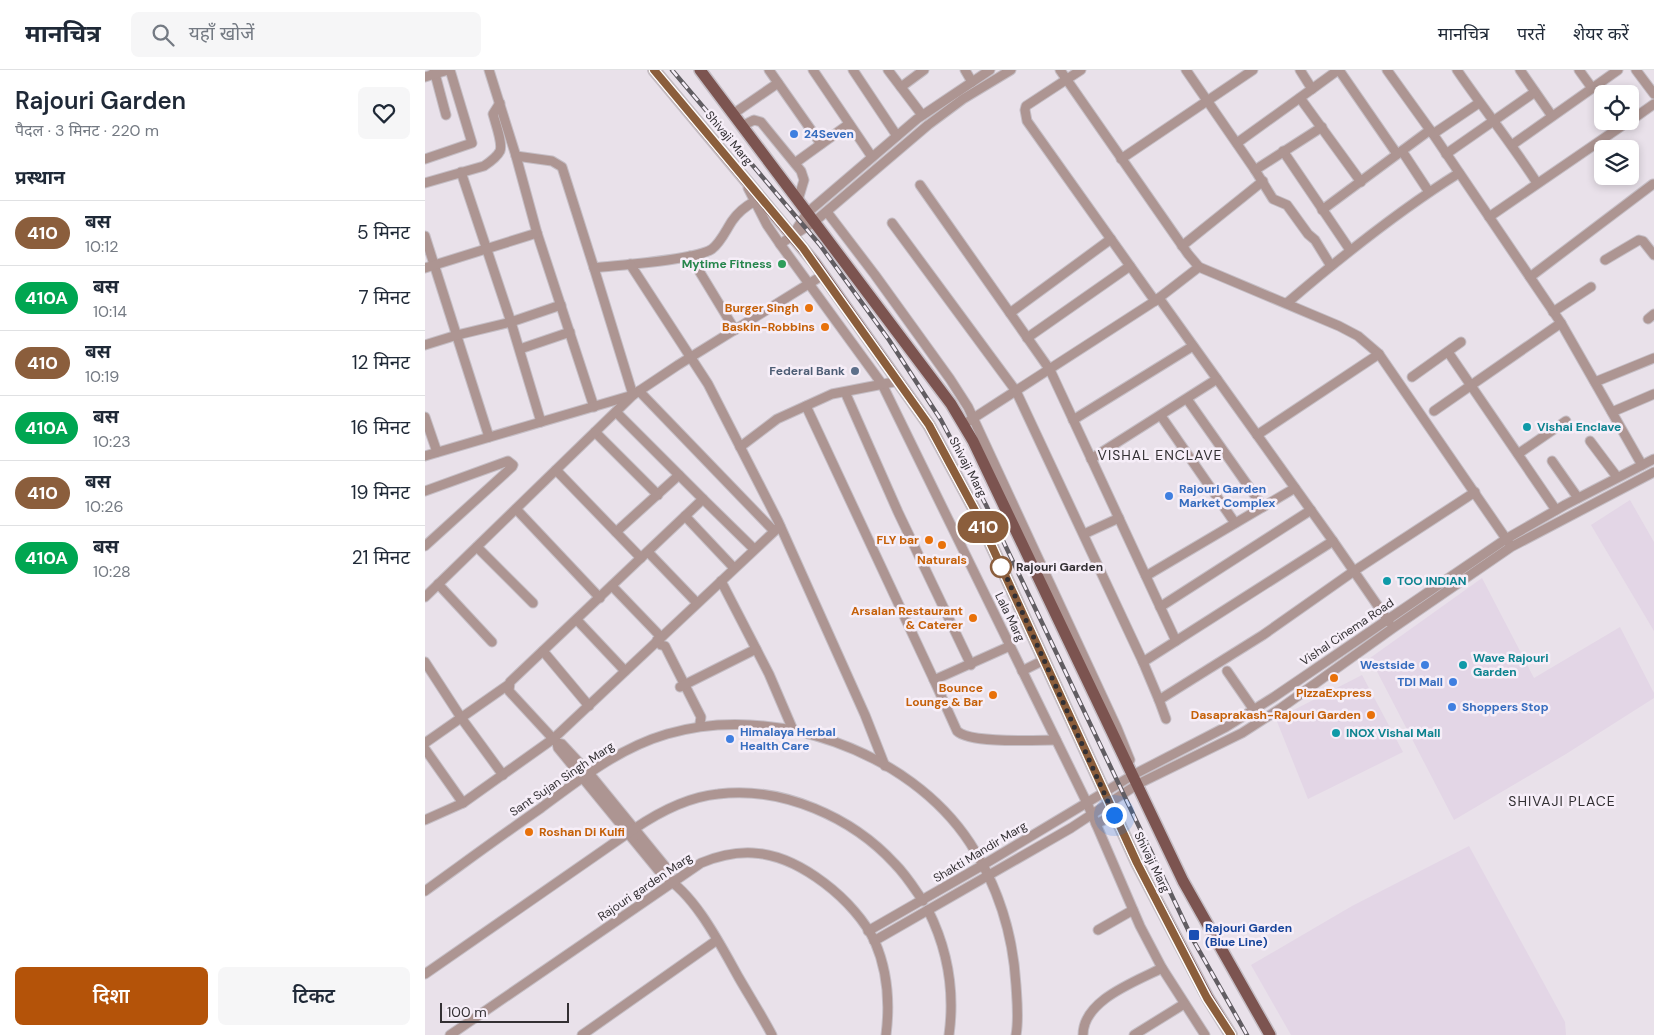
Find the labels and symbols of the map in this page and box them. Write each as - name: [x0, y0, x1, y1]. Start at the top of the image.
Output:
- street label: Shivaji Marg: [702, 108, 756, 169]
- place label: 24Seven: [804, 126, 854, 142]
- marker: 24Seven: [788, 128, 800, 140]
- place label: Mytime Fitness: [682, 256, 772, 272]
- marker: Mytime Fitness: [776, 258, 788, 270]
- place label: Burger Singh: [725, 300, 799, 316]
- marker: Burger Singh: [803, 302, 815, 314]
- place label: Baskin-Robbins: [722, 319, 815, 335]
- marker: Baskin-Robbins: [819, 321, 831, 333]
- place label: Federal Bank: [769, 363, 845, 379]
- marker: Federal Bank: [849, 365, 861, 377]
- place label: Vishai Enclave: [1537, 419, 1621, 435]
- marker: Vishai Enclave: [1521, 421, 1533, 433]
- street label: Shivaji Marg: [945, 434, 991, 500]
- district label: VISHAL ENCLAVE: [1098, 446, 1222, 464]
- place label: Rajouri Garden Market Complex: [1179, 481, 1275, 511]
- marker: Rajouri Garden Market Complex: [1163, 490, 1175, 502]
- line badge: 410: [954, 511, 1012, 543]
- place label: FLY bar: [877, 532, 919, 548]
- marker: FLY bar: [923, 534, 935, 546]
- marker: Naturals: [936, 539, 948, 551]
- place label: Naturals: [917, 552, 967, 568]
- marker: Rajouri Garden: [990, 556, 1012, 578]
- place label: Rajouri Garden: [1016, 559, 1103, 575]
- place label: TOO INDIAN: [1397, 573, 1467, 589]
- marker: TOO INDIAN: [1381, 575, 1393, 587]
- street label: Lala Marg: [991, 590, 1029, 645]
- street label: Vishal Cinema Road: [1297, 595, 1397, 669]
- place label: Arsalan Restaurant & Caterer: [851, 603, 963, 633]
- marker: Arsalan Restaurant & Caterer: [967, 612, 979, 624]
- place label: Wave Rajouri Garden: [1473, 650, 1548, 680]
- place label: Westside: [1360, 657, 1415, 673]
- marker: Westside: [1419, 659, 1431, 671]
- marker: Wave Rajouri Garden: [1457, 659, 1469, 671]
- marker: PizzaExpress: [1328, 672, 1340, 684]
- place label: TDI Mall: [1397, 674, 1443, 690]
- marker: TDI Mall: [1447, 676, 1459, 688]
- place label: Bounce Lounge & Bar: [906, 680, 983, 710]
- place label: PizzaExpress: [1296, 685, 1372, 701]
- marker: Bounce Lounge & Bar: [987, 689, 999, 701]
- place label: Shoppers Stop: [1462, 699, 1549, 715]
- marker: Shoppers Stop: [1446, 701, 1458, 713]
- place label: Dasaprakash-Rajouri Garden: [1191, 707, 1361, 723]
- marker: Dasaprakash-Rajouri Garden: [1365, 709, 1377, 721]
- place label: Himalaya Herbal Health Care: [740, 724, 836, 754]
- place label: INOX Vishal Mall: [1346, 725, 1440, 741]
- marker: INOX Vishal Mall: [1330, 727, 1342, 739]
- marker: Himalaya Herbal Health Care: [724, 733, 736, 745]
- street label: Sant Sujan Singh Marg: [507, 738, 618, 820]
- district label: SHIVAJI PLACE: [1508, 792, 1616, 810]
- your location: [1102, 803, 1127, 828]
- street label: Shakti Mandir Marg: [930, 818, 1030, 886]
- place label: Roshan Di Kulfi: [539, 824, 625, 840]
- marker: Roshan Di Kulfi: [523, 826, 535, 838]
- street label: Shivaji Marg: [1130, 829, 1174, 895]
- street label: Rajouri garden Marg: [595, 849, 695, 924]
- place label: Rajouri Garden (Blue Line): [1205, 920, 1292, 950]
- marker: Rajouri Garden (Blue Line): [1187, 928, 1201, 942]
- scale bar: [440, 1000, 569, 1023]

